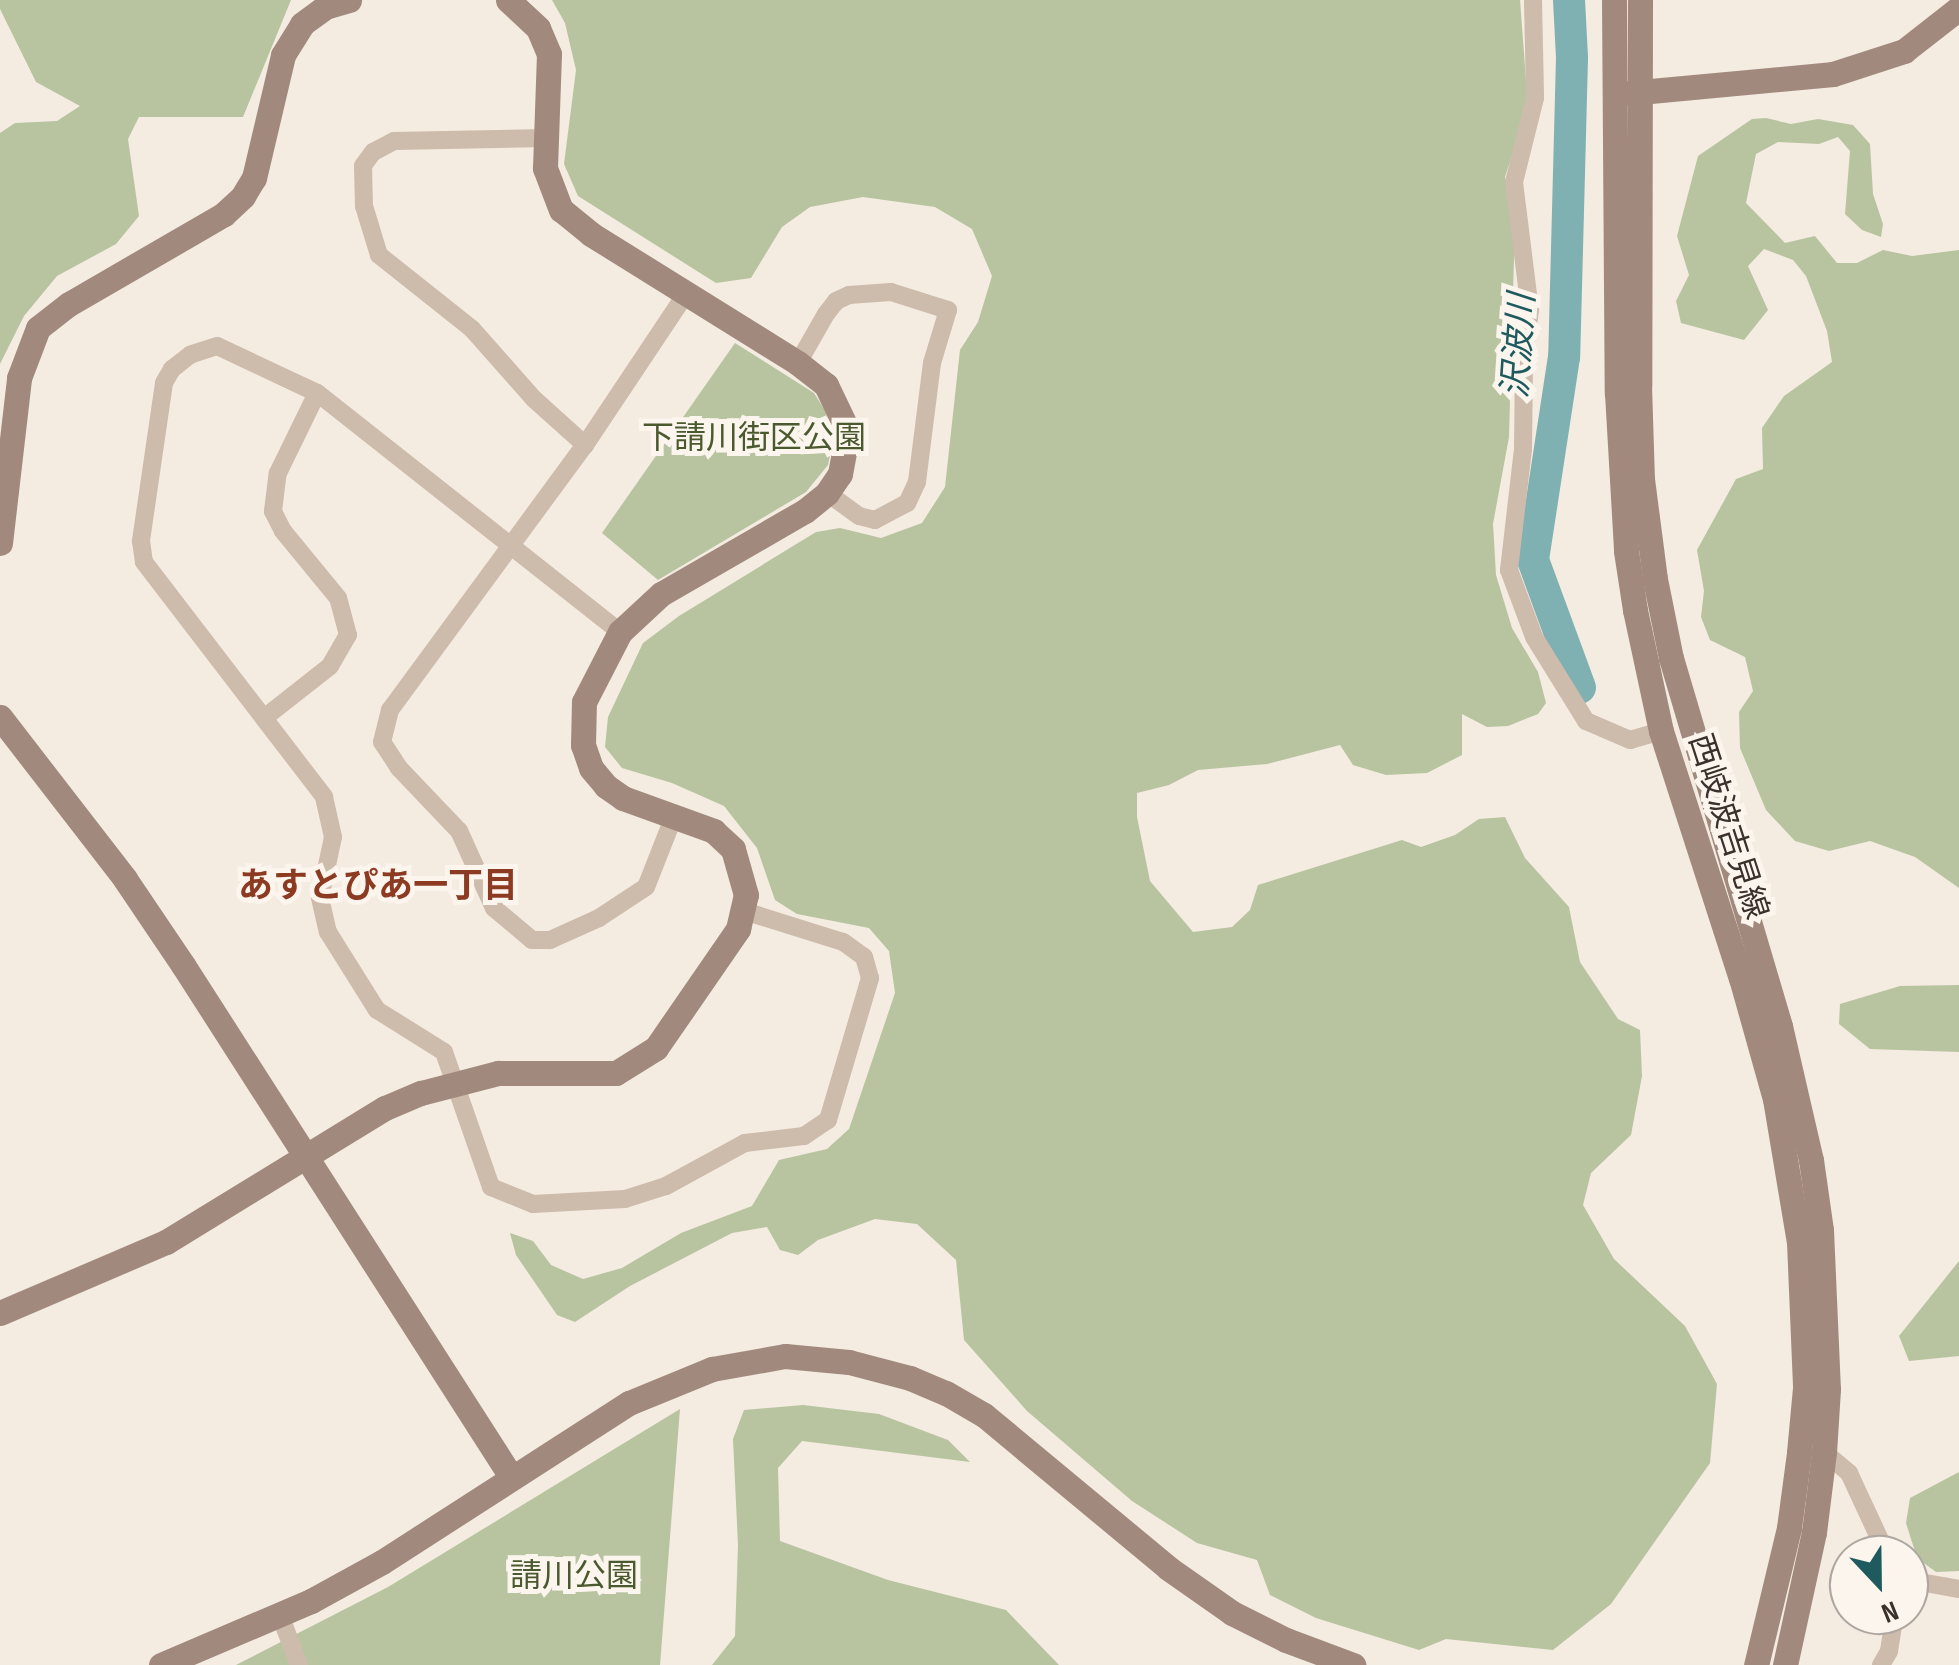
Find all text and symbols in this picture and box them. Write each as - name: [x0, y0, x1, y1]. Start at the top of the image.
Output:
- water label: 沢波川: [1495, 292, 1545, 400]
- park label: 下請川街区公園: [642, 420, 866, 458]
- street label: 西岐波吉見線: [1679, 730, 1775, 924]
- district label: あすとぴあ一丁目: [238, 866, 518, 908]
- north arrow: [1829, 1535, 1929, 1635]
- park label: 請川公園: [510, 1558, 638, 1596]
- text: N: [1877, 1593, 1903, 1630]

